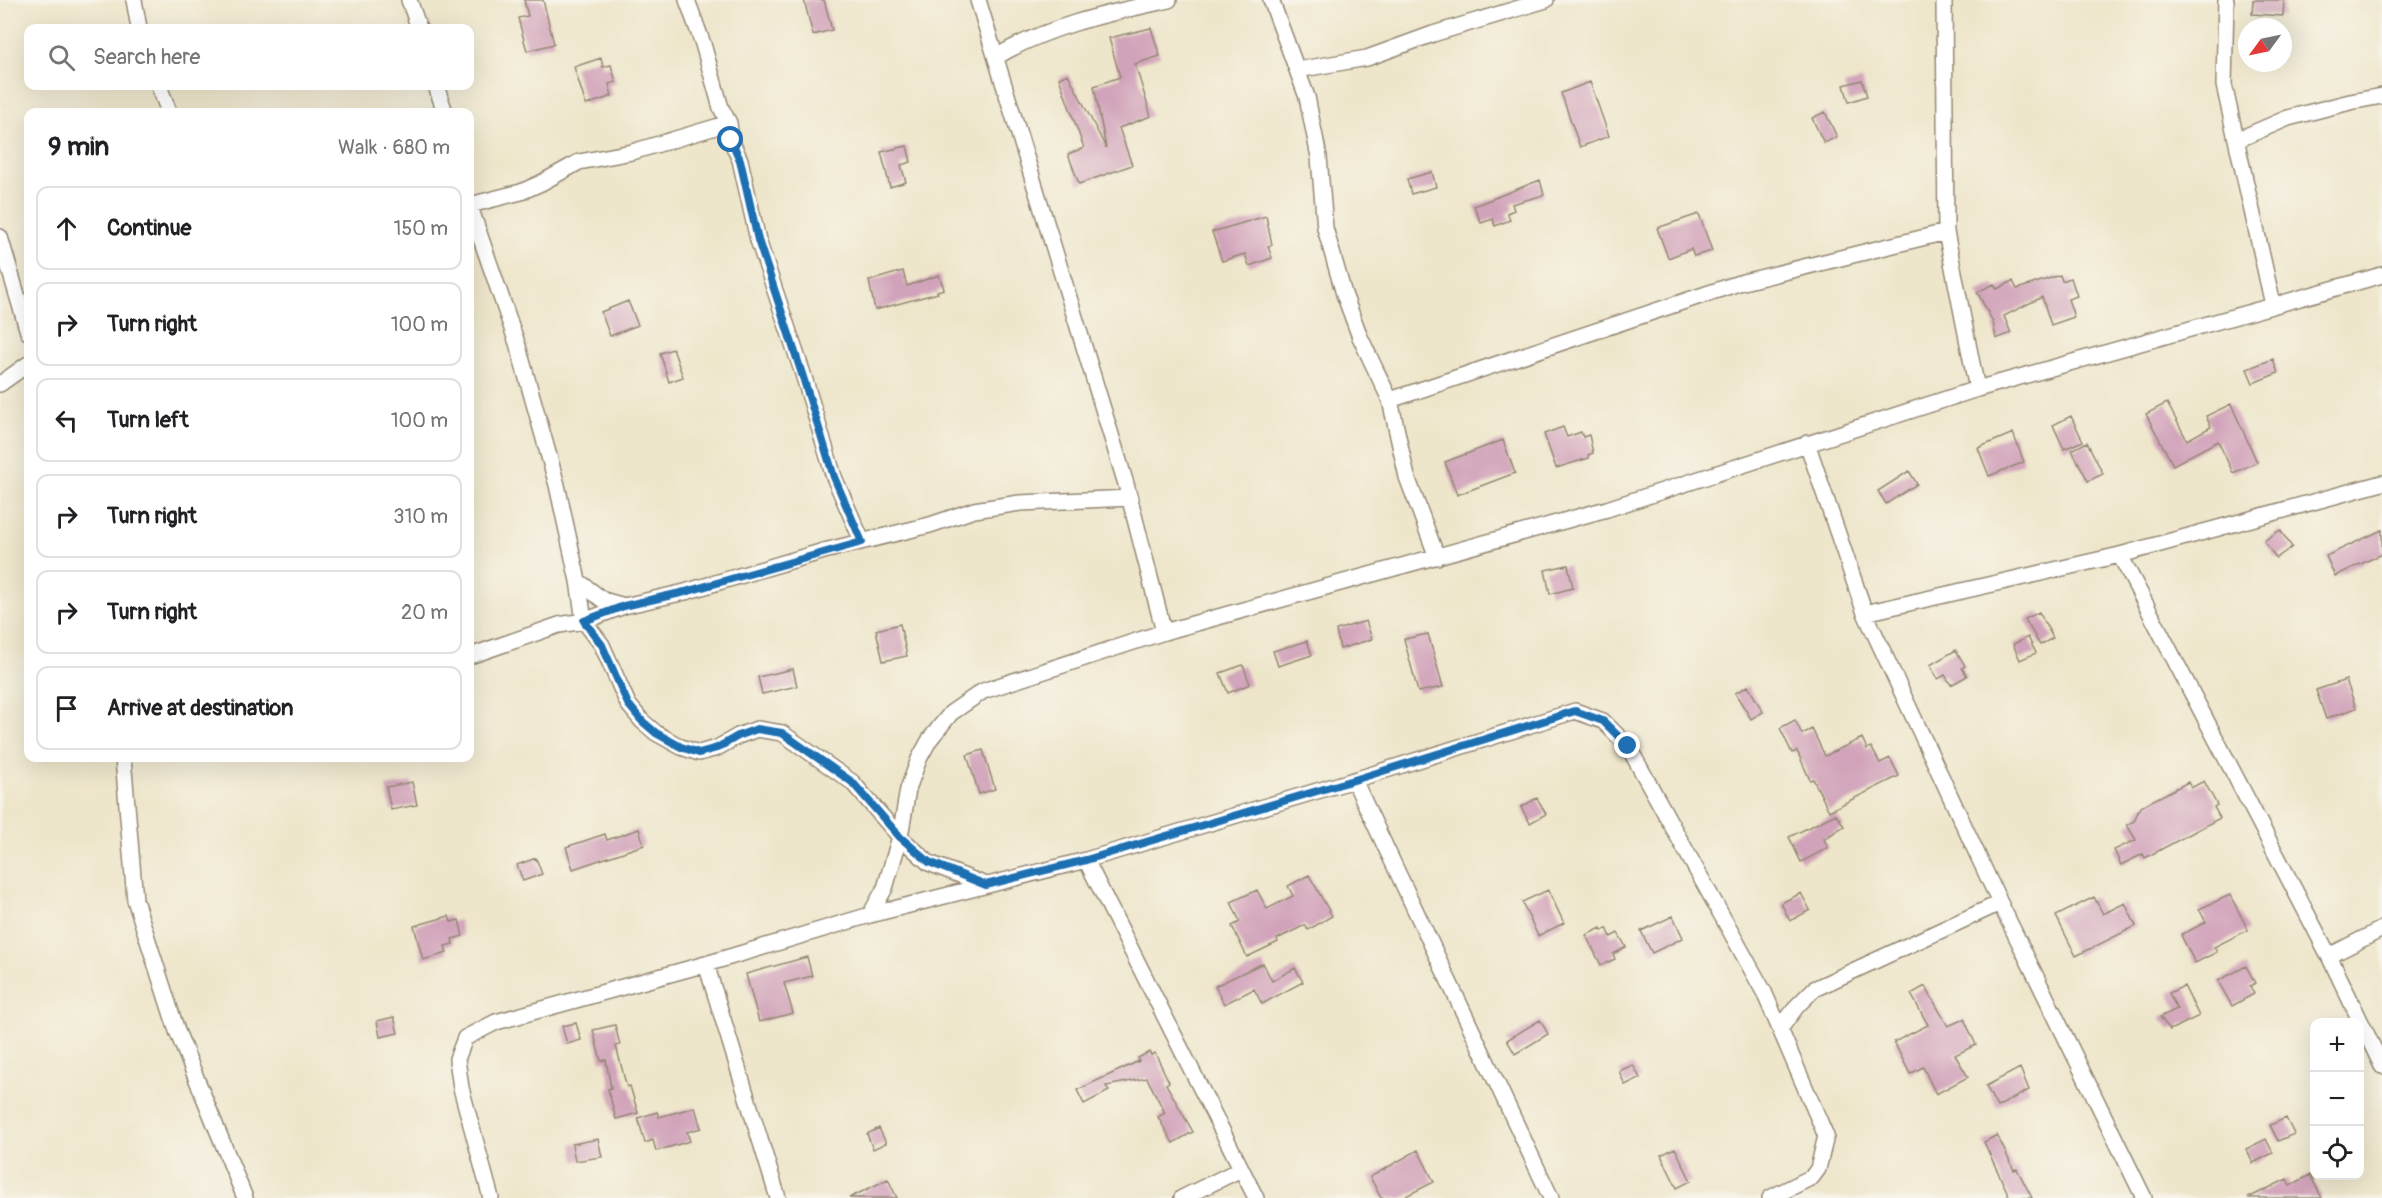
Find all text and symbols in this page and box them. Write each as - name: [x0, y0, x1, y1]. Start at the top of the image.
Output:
- north arrow: [2238, 18, 2292, 72]
- search box: [24, 24, 474, 90]
- icon: search: [45, 41, 78, 74]
- text: Search here: [93, 43, 200, 71]
- route start: [717, 126, 743, 152]
- text: 9 min: [48, 131, 109, 163]
- text: Walk · 680 m: [338, 135, 450, 160]
- icon: ahead: [50, 212, 83, 245]
- text: Continue: [107, 214, 191, 242]
- text: 150 m: [394, 216, 448, 241]
- icon: right: [50, 308, 83, 341]
- text: Turn right: [107, 310, 197, 338]
- text: 100 m: [391, 312, 448, 337]
- icon: left: [50, 404, 83, 437]
- text: Turn left: [107, 406, 189, 434]
- text: 100 m: [391, 408, 448, 433]
- icon: right: [50, 500, 83, 533]
- text: Turn right: [107, 502, 197, 530]
- text: 310 m: [393, 504, 448, 529]
- icon: right: [50, 596, 83, 629]
- text: Turn right: [107, 598, 197, 626]
- text: 20 m: [401, 600, 448, 625]
- icon: arrive: [50, 692, 83, 725]
- text: Arrive at destination: [107, 694, 293, 722]
- route end: [1614, 732, 1640, 758]
- map controls: [2310, 1018, 2364, 1180]
- button: +: [2310, 1018, 2364, 1072]
- button: −: [2310, 1072, 2364, 1126]
- button: locate: [2310, 1126, 2364, 1180]

